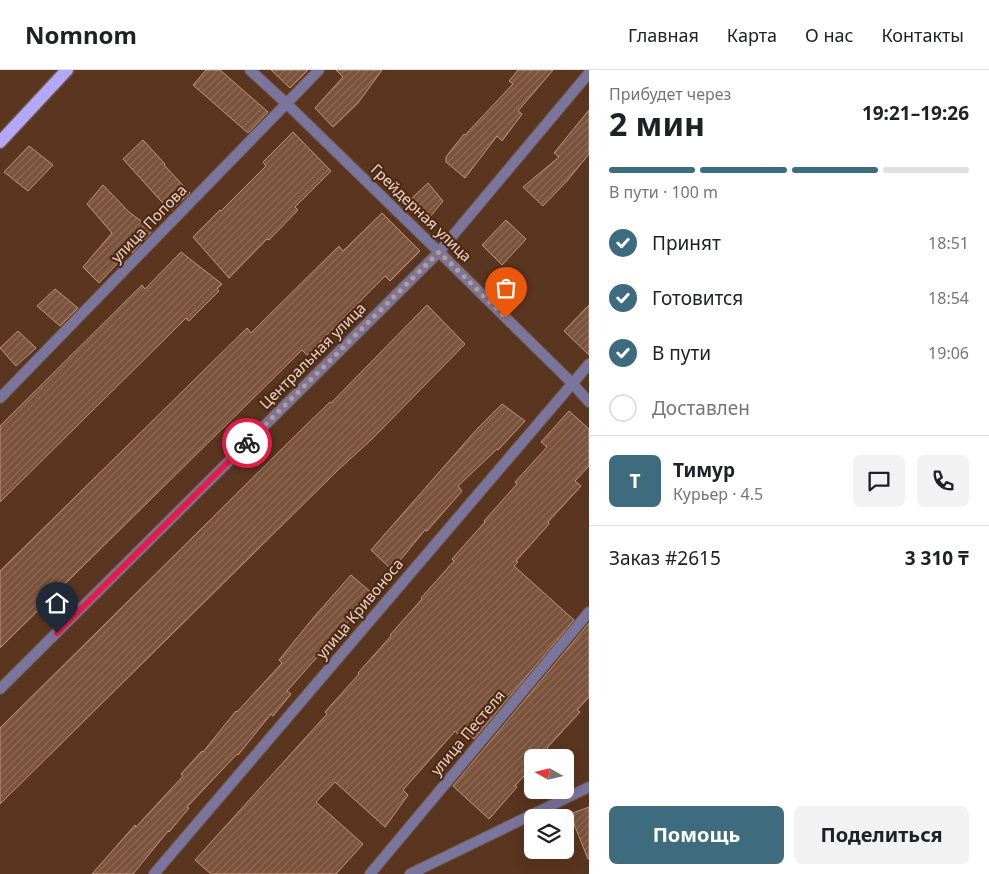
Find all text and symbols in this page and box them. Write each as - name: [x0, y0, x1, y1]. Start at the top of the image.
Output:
- text: Nomnom: [25, 18, 137, 51]
- text: Главная: [628, 23, 699, 47]
- text: Карта: [727, 23, 777, 47]
- text: О нас: [805, 23, 853, 47]
- text: Контакты: [881, 23, 964, 47]
- text: Прибудет через: [609, 83, 731, 105]
- text: 19:21–19:26: [862, 100, 969, 126]
- text: 2 мин: [609, 102, 705, 145]
- street label: Грейдерная улица: [367, 159, 476, 266]
- street label: улица Попова: [106, 180, 191, 267]
- text: В пути · 100 m: [609, 181, 718, 203]
- icon: check: [609, 229, 637, 257]
- text: Принят: [652, 230, 721, 256]
- text: 18:51: [928, 232, 969, 254]
- pin: [485, 267, 527, 318]
- icon: bag: [492, 274, 520, 302]
- icon: check: [609, 284, 637, 312]
- text: Готовится: [652, 285, 743, 311]
- text: 18:54: [928, 287, 969, 309]
- street label: Центральная улица: [255, 298, 370, 413]
- icon: check: [609, 339, 637, 367]
- text: В пути: [652, 340, 711, 366]
- text: 19:06: [928, 342, 969, 364]
- text: Доставлен: [652, 395, 750, 421]
- courier: [222, 418, 272, 468]
- icon: bike: [233, 429, 261, 457]
- button: chat: [853, 455, 905, 507]
- button: phone: [917, 455, 969, 507]
- text: Тимур: [673, 457, 735, 483]
- text: Т: [630, 468, 640, 494]
- text: Курьер · 4.5: [673, 483, 763, 505]
- text: Заказ #2615: [609, 545, 721, 571]
- text: 3 310 ₸: [905, 545, 969, 571]
- street label: улица Кривоноса: [311, 554, 407, 663]
- pin: [36, 582, 78, 633]
- icon: home: [43, 589, 71, 617]
- street label: улица Пестеля: [426, 685, 509, 779]
- north arrow: [524, 749, 574, 799]
- map controls: [524, 749, 574, 859]
- button: Помощь: [609, 806, 784, 864]
- button: Поделиться: [794, 806, 969, 864]
- button: layers: [524, 809, 574, 859]

